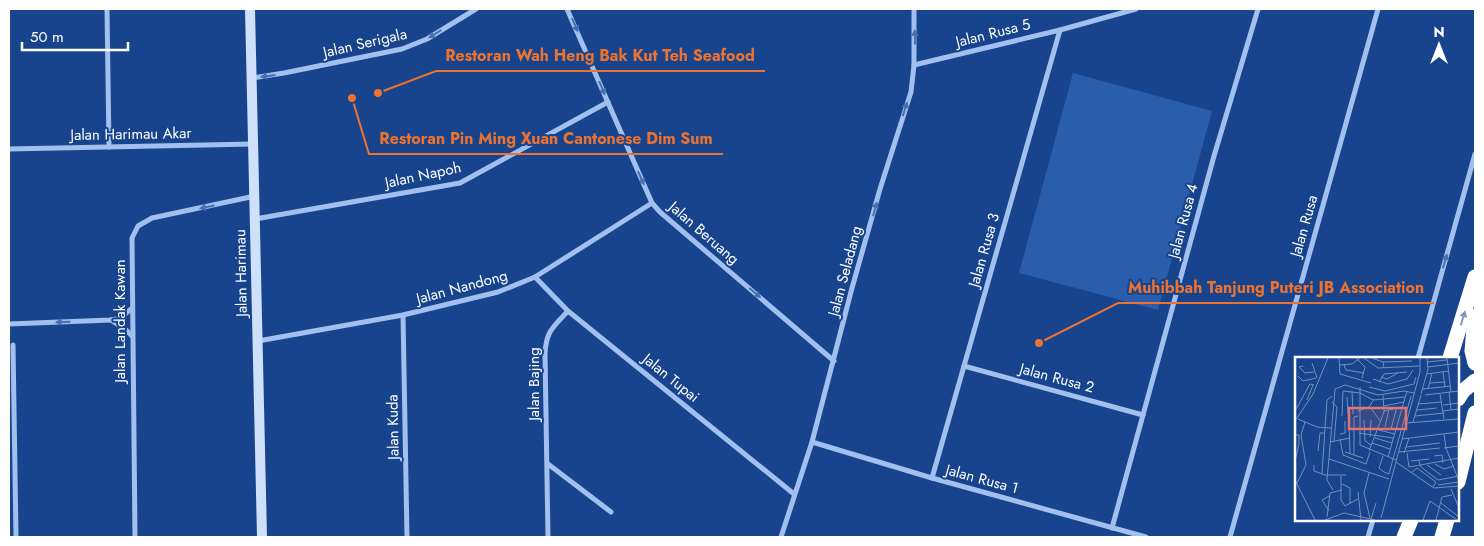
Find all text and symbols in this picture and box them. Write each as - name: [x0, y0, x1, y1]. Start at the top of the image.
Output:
- street label: Jalan Rusa 5: [951, 13, 1033, 53]
- one-way arrow: [571, 18, 579, 32]
- scale bar: [22, 20, 129, 52]
- north arrow: [1414, 20, 1464, 70]
- text: N: [1433, 22, 1445, 42]
- street label: Jalan Serigala: [319, 23, 409, 64]
- text: 50 m: [30, 26, 64, 48]
- one-way arrow: [911, 29, 919, 45]
- one-way arrow: [428, 30, 441, 39]
- callout: Restoran Wah Heng Bak Kut Teh Seafood: [436, 40, 765, 71]
- text: Restoran Wah Heng Bak Kut Teh Seafood: [445, 44, 755, 67]
- one-way arrow: [259, 72, 275, 80]
- one-way arrow: [598, 81, 606, 95]
- one-way arrow: [901, 101, 909, 116]
- street label: Jalan Harimau Akar: [68, 122, 193, 146]
- callout: Restoran Pin Ming Xuan Cantonese Dim Sum: [369, 123, 723, 154]
- text: Restoran Pin Ming Xuan Cantonese Dim Sum: [379, 127, 713, 150]
- street label: Jalan Napoh: [381, 156, 463, 194]
- one-way arrow: [638, 171, 646, 185]
- street label: Jalan Rusa 4: [1162, 181, 1204, 263]
- street label: Jalan Rusa: [1284, 193, 1323, 261]
- street label: Jalan Beruang: [663, 195, 744, 270]
- one-way arrow: [871, 201, 879, 216]
- one-way arrow: [198, 203, 214, 211]
- street label: Jalan Rusa 3: [962, 210, 1005, 292]
- street label: Jalan Seladang: [822, 223, 868, 321]
- street label: Jalan Harimau: [229, 229, 253, 319]
- one-way arrow: [1442, 253, 1450, 268]
- street label: Jalan Landak Kawan: [109, 259, 131, 385]
- street label: Jalan Nandong: [412, 264, 510, 310]
- callout: Muhibbah Tanjung Puteri JB Association: [1118, 272, 1434, 303]
- text: Muhibbah Tanjung Puteri JB Association: [1128, 276, 1424, 299]
- one-way arrow: [748, 287, 760, 299]
- one-way arrow: [1459, 310, 1467, 325]
- one-way arrow: [54, 318, 70, 326]
- street label: Jalan Bajing: [523, 347, 545, 423]
- street label: Jalan Tupai: [636, 347, 704, 408]
- street label: Jalan Rusa 2: [1015, 357, 1097, 399]
- inset map: [1295, 357, 1459, 521]
- street label: Jalan Kuda: [381, 394, 405, 462]
- street label: Jalan Rusa 1: [941, 458, 1021, 499]

